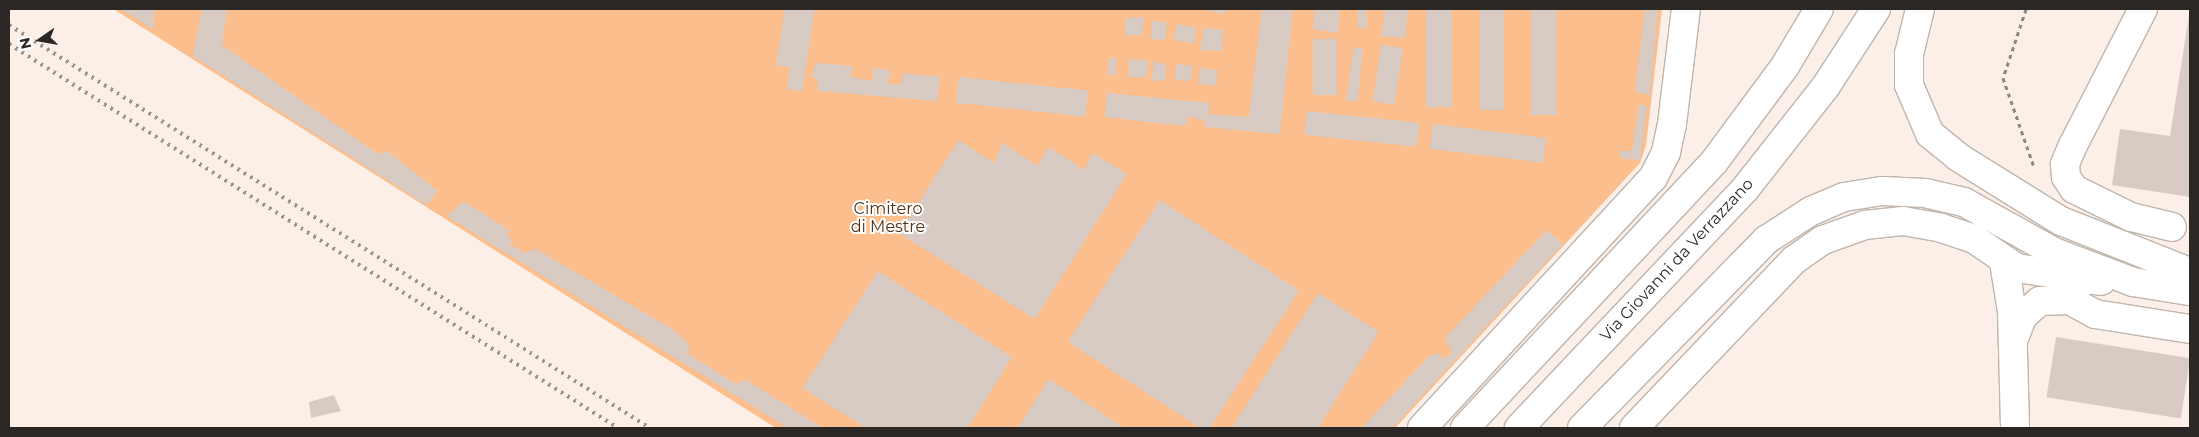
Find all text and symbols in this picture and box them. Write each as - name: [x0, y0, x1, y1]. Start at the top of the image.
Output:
- north arrow: [15, 15, 65, 65]
- text: N: [15, 36, 35, 51]
- street label: Via Giovanni da Verrazzano: [1596, 175, 1758, 345]
- park label: Cimitero di Mestre: [851, 199, 925, 237]

